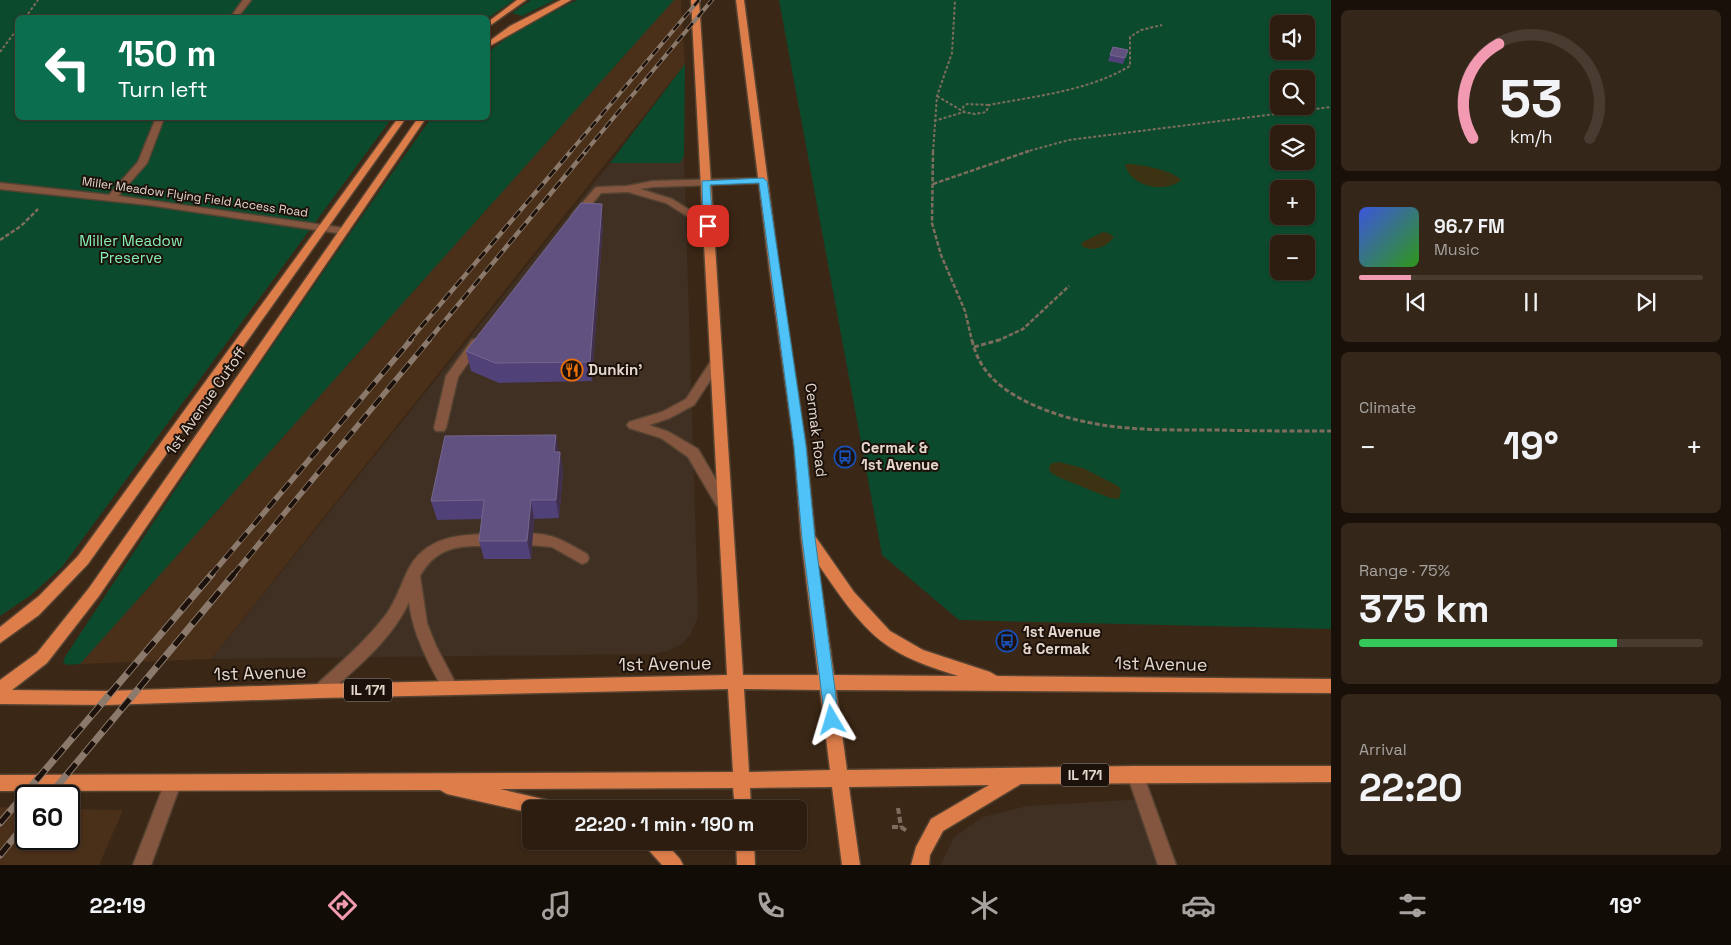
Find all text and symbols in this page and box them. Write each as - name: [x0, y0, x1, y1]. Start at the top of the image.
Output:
- map controls: [1270, 15, 1315, 280]
- button: sound: [1270, 15, 1315, 60]
- text: 150 m: [118, 32, 216, 76]
- icon: left: [35, 35, 100, 100]
- text: 53: [1500, 66, 1562, 132]
- button: search: [1270, 70, 1315, 115]
- text: Turn left: [118, 75, 208, 103]
- button: layers: [1270, 125, 1315, 170]
- text: km/h: [1510, 125, 1552, 148]
- street label: Miller Meadow Flying Field Access Road: [81, 173, 309, 221]
- button: +: [1270, 180, 1315, 225]
- pin: [687, 205, 729, 247]
- icon: arrive: [694, 212, 722, 240]
- text: 96.7 FM: [1434, 214, 1505, 239]
- park label: Miller Meadow Preserve: [79, 231, 183, 267]
- button: −: [1270, 235, 1315, 280]
- text: Music: [1434, 239, 1480, 260]
- icon: previous: [1402, 288, 1430, 316]
- icon: pause: [1517, 288, 1545, 316]
- icon: next: [1632, 288, 1660, 316]
- street label: 1st Avenue Cutoff: [161, 343, 250, 458]
- restaurant icon: Dunkin': [560, 358, 584, 382]
- place label: Dunkin': [588, 360, 642, 379]
- street label: Cermak Road: [801, 382, 832, 478]
- text: Climate: [1359, 397, 1416, 418]
- text: 19°: [1503, 422, 1559, 470]
- text: −: [1359, 429, 1376, 465]
- text: +: [1686, 429, 1703, 465]
- place label: Cermak & 1st Avenue: [861, 438, 939, 474]
- bus stop icon: Cermak & 1st Avenue: [833, 445, 857, 469]
- text: Range · 75%: [1359, 560, 1450, 581]
- text: 375 km: [1359, 585, 1490, 633]
- place label: 1st Avenue & Cermak: [1023, 622, 1101, 658]
- bus stop icon: 1st Avenue & Cermak: [995, 629, 1019, 653]
- street label: 1st Avenue: [618, 651, 712, 676]
- street label: 1st Avenue: [1114, 651, 1208, 676]
- street label: 1st Avenue: [213, 659, 307, 686]
- road number: IL 171: [344, 678, 392, 702]
- position arrow: [805, 693, 857, 745]
- text: Arrival: [1359, 739, 1407, 760]
- road number: IL 171: [1061, 764, 1109, 786]
- text: 22:20: [1359, 764, 1463, 812]
- speed limit sign: 60: [15, 785, 80, 850]
- text: 22:20 · 1 min · 190 m: [575, 812, 754, 837]
- icon: directions: [325, 888, 360, 923]
- icon: music: [539, 888, 574, 923]
- icon: phone: [753, 888, 788, 923]
- icon: climate: [967, 888, 1002, 923]
- icon: car: [1181, 888, 1216, 923]
- icon: filters: [1395, 888, 1430, 923]
- text: 22:19: [90, 891, 146, 919]
- text: 19°: [1609, 891, 1641, 919]

